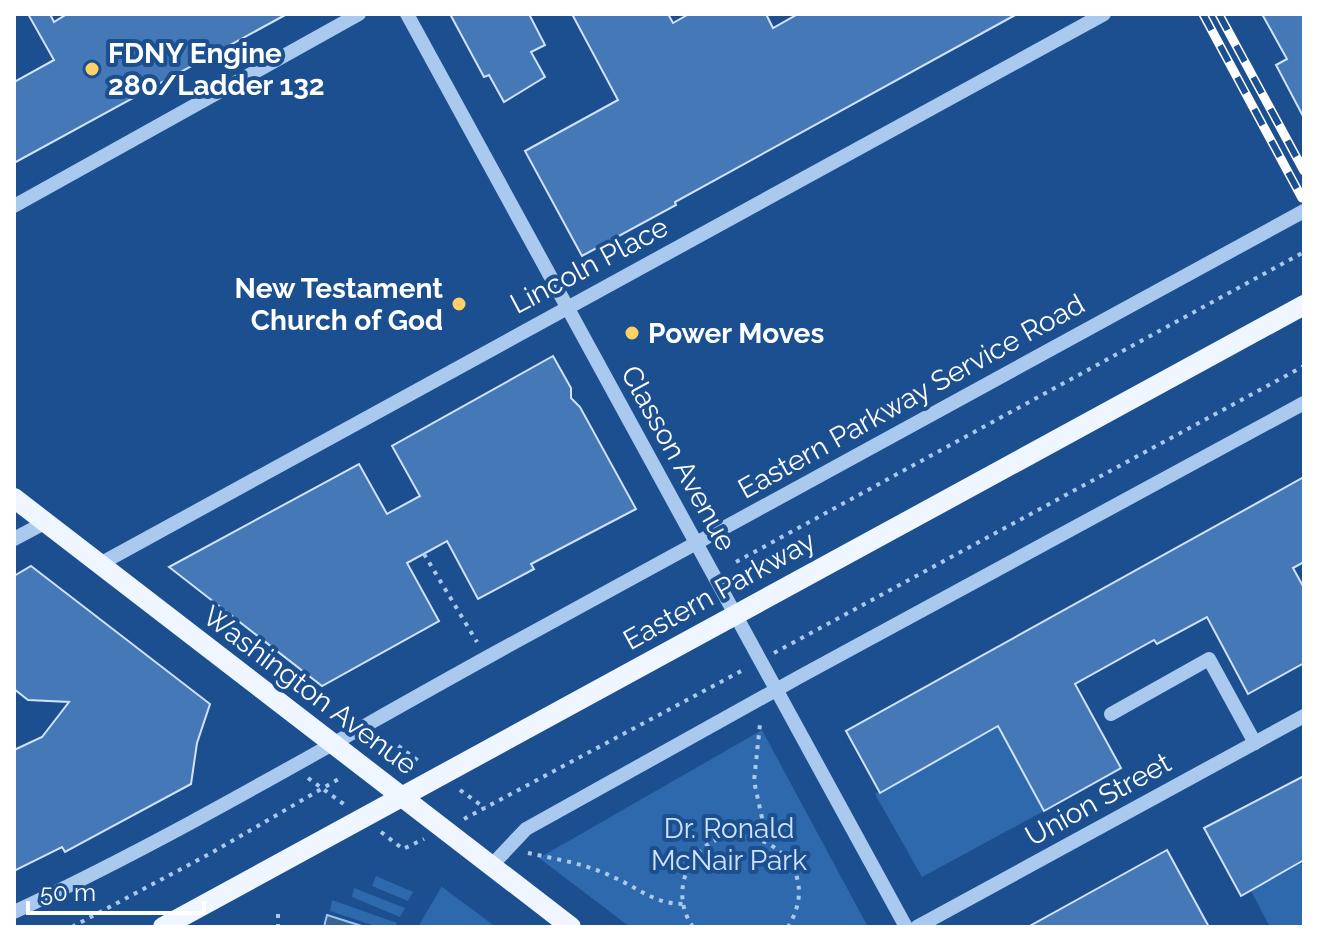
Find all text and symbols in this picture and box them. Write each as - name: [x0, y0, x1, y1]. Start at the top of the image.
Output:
- place label: FDNY Engine 280/Ladder 132: [108, 37, 325, 102]
- marker: FDNY Engine 280/Ladder 132: [83, 60, 101, 78]
- street label: Lincoln Place: [505, 210, 674, 321]
- place label: New Testament Church of God: [235, 272, 443, 337]
- street label: Eastern Parkway Service Road: [732, 287, 1090, 506]
- marker: New Testament Church of God: [450, 295, 468, 313]
- place label: Power Moves: [648, 317, 824, 350]
- marker: Power Moves: [623, 324, 641, 342]
- street label: Classon Avenue: [614, 360, 743, 557]
- street label: Eastern Parkway: [618, 524, 821, 657]
- street label: Washington Avenue: [196, 599, 423, 782]
- street label: Union Street: [1020, 746, 1177, 853]
- park label: Dr. Ronald McNair Park: [651, 812, 807, 877]
- scale bar: [28, 865, 204, 915]
- text: 50 m: [40, 878, 96, 907]

